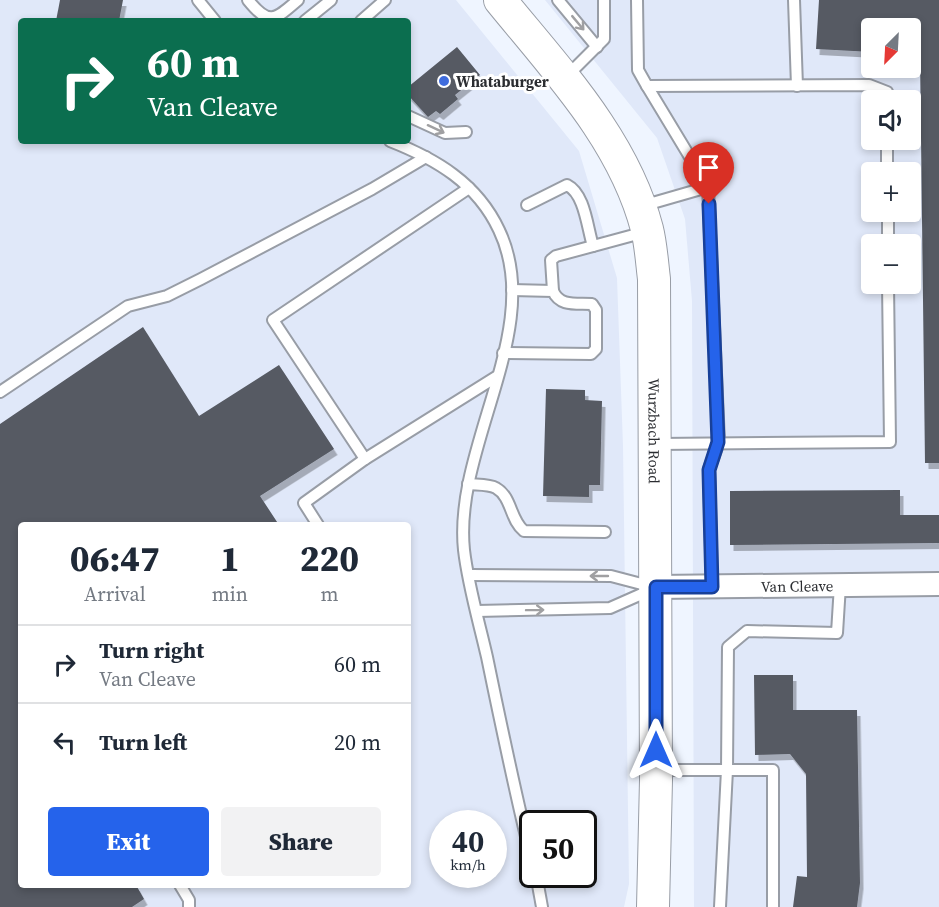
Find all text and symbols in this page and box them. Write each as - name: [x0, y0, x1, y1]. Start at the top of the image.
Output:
- one-way arrow: [571, 15, 584, 31]
- north arrow: [861, 18, 921, 78]
- map controls: [861, 18, 921, 294]
- text: 60 m: [147, 33, 240, 91]
- icon: right: [48, 42, 126, 120]
- place label: Whataburger: [456, 71, 549, 92]
- marker: Whataburger: [437, 74, 451, 88]
- text: Van Cleave: [147, 88, 278, 125]
- button: sound: [861, 90, 921, 150]
- one-way arrow: [427, 123, 445, 135]
- pin: [683, 142, 734, 204]
- icon: arrive: [692, 151, 725, 184]
- button: +: [861, 162, 921, 222]
- button: −: [861, 234, 921, 294]
- street label: Wurzbach Road: [644, 378, 665, 484]
- text: 06:47: [70, 534, 160, 583]
- text: 1: [220, 534, 240, 583]
- text: 220: [300, 534, 359, 583]
- one-way arrow: [590, 570, 610, 582]
- street label: Van Cleave: [760, 575, 834, 596]
- text: Arrival: [84, 580, 146, 608]
- text: min: [212, 580, 248, 608]
- text: m: [320, 580, 338, 608]
- one-way arrow: [525, 604, 545, 616]
- text: Turn right: [99, 635, 204, 665]
- icon: right: [48, 648, 81, 681]
- text: 60 m: [334, 649, 381, 679]
- text: Van Cleave: [99, 665, 196, 693]
- position arrow: [624, 718, 688, 782]
- icon: left: [48, 726, 81, 759]
- text: Turn left: [99, 727, 187, 757]
- text: 20 m: [334, 727, 381, 757]
- button: Exit: [48, 807, 209, 876]
- button: Share: [221, 807, 381, 876]
- speed limit sign: 50: [519, 810, 597, 888]
- text: 40: [452, 821, 484, 862]
- text: km/h: [450, 854, 486, 875]

